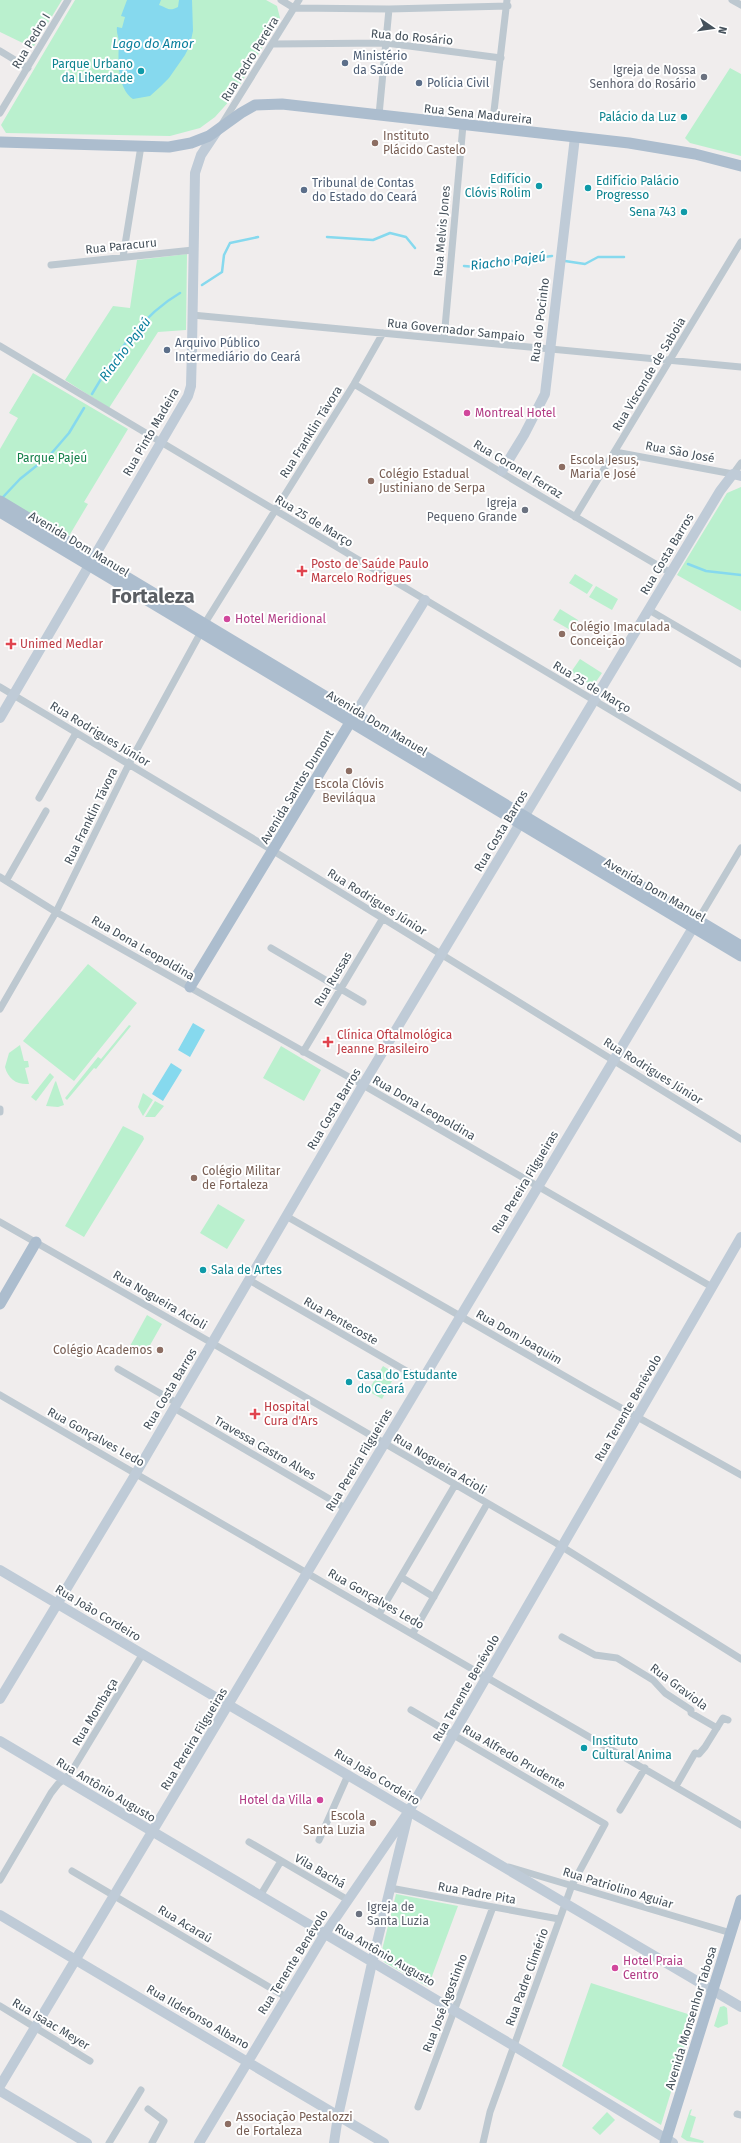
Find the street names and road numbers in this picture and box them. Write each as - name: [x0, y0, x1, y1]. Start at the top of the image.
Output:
- street label: Rua Pedro I: [9, 11, 53, 71]
- street label: Rua Pedro Pereira: [218, 14, 282, 104]
- street label: Rua do Rosário: [370, 26, 454, 48]
- street label: Rua Sena Madureira: [423, 101, 533, 127]
- street label: Rua Melvis Jones: [431, 185, 453, 277]
- street label: Rua Paracuru: [85, 235, 157, 257]
- street label: Rua do Pocinho: [528, 277, 552, 363]
- street label: Rua Visconde de Saboia: [610, 315, 688, 433]
- street label: Rua Governador Sampaio: [386, 316, 526, 344]
- street label: Rua Franklin Távora: [277, 383, 345, 481]
- street label: Rua Pinto Madeira: [120, 385, 182, 479]
- street label: Rua Coronel Ferraz: [471, 437, 565, 501]
- street label: Rua São José: [644, 438, 716, 466]
- street label: Rua 25 de Março: [272, 492, 356, 550]
- street label: Avenida Dom Manuel: [26, 508, 132, 580]
- street label: Rua Costa Barros: [637, 510, 697, 597]
- street label: Rua 25 de Março: [550, 658, 634, 716]
- street label: Avenida Dom Manuel: [324, 687, 430, 759]
- street label: Rua Rodrigues Júnior: [47, 699, 153, 770]
- street label: Avenida Santos Dumont: [258, 727, 337, 846]
- street label: Rua Franklin Távora: [61, 765, 121, 867]
- street label: Rua Costa Barros: [471, 787, 531, 874]
- street label: Avenida Dom Manuel: [602, 855, 709, 925]
- street label: Rua Rodrigues Júnior: [325, 866, 430, 938]
- street label: Rua Dona Leopoldina: [89, 913, 197, 983]
- street label: Rua Russas: [311, 949, 355, 1009]
- street label: Rua Rodrigues Júnior: [601, 1035, 706, 1107]
- street label: Rua Costa Barros: [304, 1065, 364, 1152]
- street label: Rua Dona Leopoldina: [370, 1073, 478, 1143]
- street label: Rua Pereira Filgueiras: [489, 1128, 561, 1236]
- street label: Rua Nogueira Acioli: [111, 1267, 209, 1333]
- street label: Rua Pentecoste: [301, 1294, 381, 1348]
- street label: Rua Dom Joaquim: [473, 1307, 565, 1367]
- street label: Rua Costa Barros: [140, 1345, 200, 1432]
- street label: Rua Tenente Benévolo: [592, 1352, 664, 1464]
- street label: Rua Gonçalves Ledo: [45, 1405, 147, 1469]
- street label: Rua Pereira Filgueiras: [323, 1406, 395, 1514]
- street label: Travessa Castro Alves: [212, 1413, 319, 1483]
- street label: Rua Nogueira Acioli: [391, 1431, 489, 1497]
- street label: Rua Gonçalves Ledo: [325, 1566, 427, 1632]
- street label: Rua João Cordeiro: [53, 1582, 143, 1644]
- street label: Rua Tenente Benévolo: [430, 1632, 502, 1744]
- street label: Rua Graviola: [647, 1661, 711, 1713]
- street label: Rua Mombaça: [69, 1676, 121, 1748]
- street label: Rua Pereira Filgueiras: [158, 1685, 230, 1793]
- street label: Rua Alfredo Prudente: [460, 1722, 568, 1792]
- street label: Rua João Cordeiro: [332, 1746, 422, 1808]
- street label: Rua Antônio Augusto: [54, 1755, 158, 1825]
- street label: Vila Bachá: [292, 1851, 348, 1891]
- street label: Rua Patriolino Aguiar: [561, 1865, 675, 1912]
- street label: Rua Padre Pita: [437, 1879, 517, 1907]
- street label: Rua Acaraú: [155, 1902, 215, 1946]
- street label: Rua Tenente Benévolo: [255, 1907, 331, 2017]
- street label: Rua Antônio Augusto: [332, 1921, 438, 1989]
- street label: Rua Padre Climério: [503, 1926, 551, 2028]
- street label: Avenida Monsenhor Tabosa: [662, 1945, 720, 2091]
- street label: Rua José Agostinho: [420, 1952, 470, 2054]
- street label: Rua Ildefonso Albano: [144, 1982, 252, 2052]
- street label: Rua Isaac Meyer: [10, 1995, 93, 2053]

